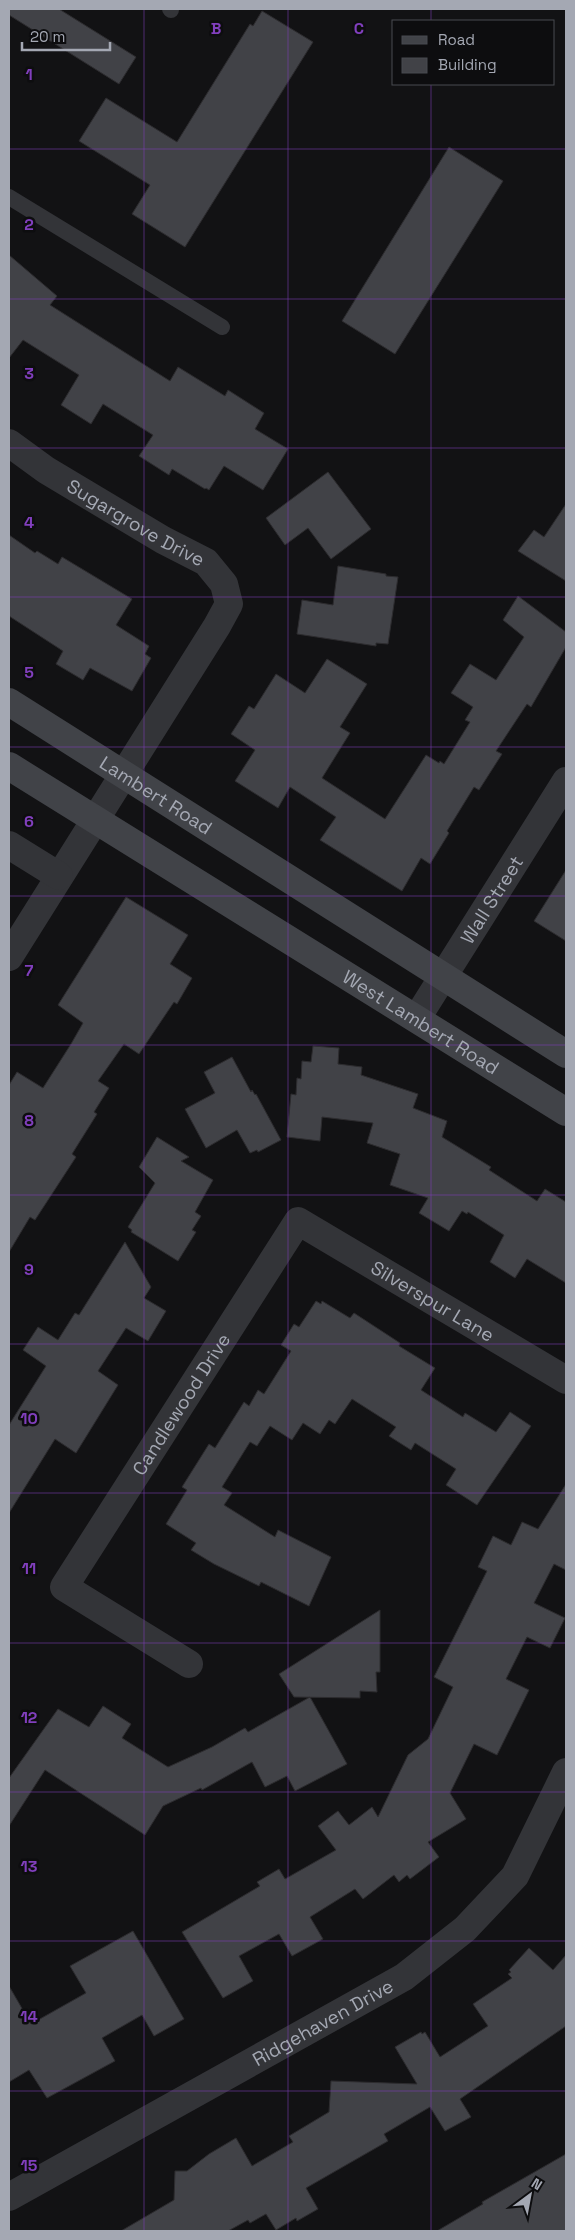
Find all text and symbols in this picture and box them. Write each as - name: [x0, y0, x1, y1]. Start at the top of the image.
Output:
- text: B: [211, 18, 221, 39]
- text: C: [354, 18, 364, 39]
- scale bar: [22, 20, 110, 52]
- legend: [392, 20, 555, 85]
- text: 20 m: [30, 27, 65, 46]
- text: Road: [438, 30, 475, 49]
- text: Building: [438, 55, 497, 74]
- text: 1: [25, 64, 33, 85]
- text: 2: [24, 214, 34, 235]
- text: 3: [24, 363, 34, 384]
- street label: Sugargrove Drive: [62, 473, 209, 572]
- text: 4: [24, 512, 34, 533]
- text: 5: [24, 662, 34, 683]
- street label: Lambert Road: [95, 750, 217, 840]
- text: 6: [24, 811, 34, 832]
- street label: Wall Street: [454, 851, 529, 948]
- text: 7: [25, 960, 34, 981]
- street label: West Lambert Road: [338, 964, 504, 1080]
- text: 8: [24, 1110, 34, 1131]
- street label: Silverspur Lane: [367, 1255, 499, 1347]
- text: 9: [24, 1259, 34, 1280]
- street label: Candlewood Drive: [126, 1328, 236, 1480]
- text: 10: [20, 1408, 38, 1429]
- text: 11: [22, 1558, 36, 1579]
- text: 12: [21, 1707, 37, 1728]
- text: 13: [21, 1856, 38, 1877]
- street label: Ridgehaven Drive: [248, 1973, 398, 2072]
- text: 14: [20, 2006, 38, 2027]
- text: 15: [21, 2155, 38, 2176]
- north arrow: [505, 2170, 555, 2220]
- text: N: [528, 2174, 546, 2194]

